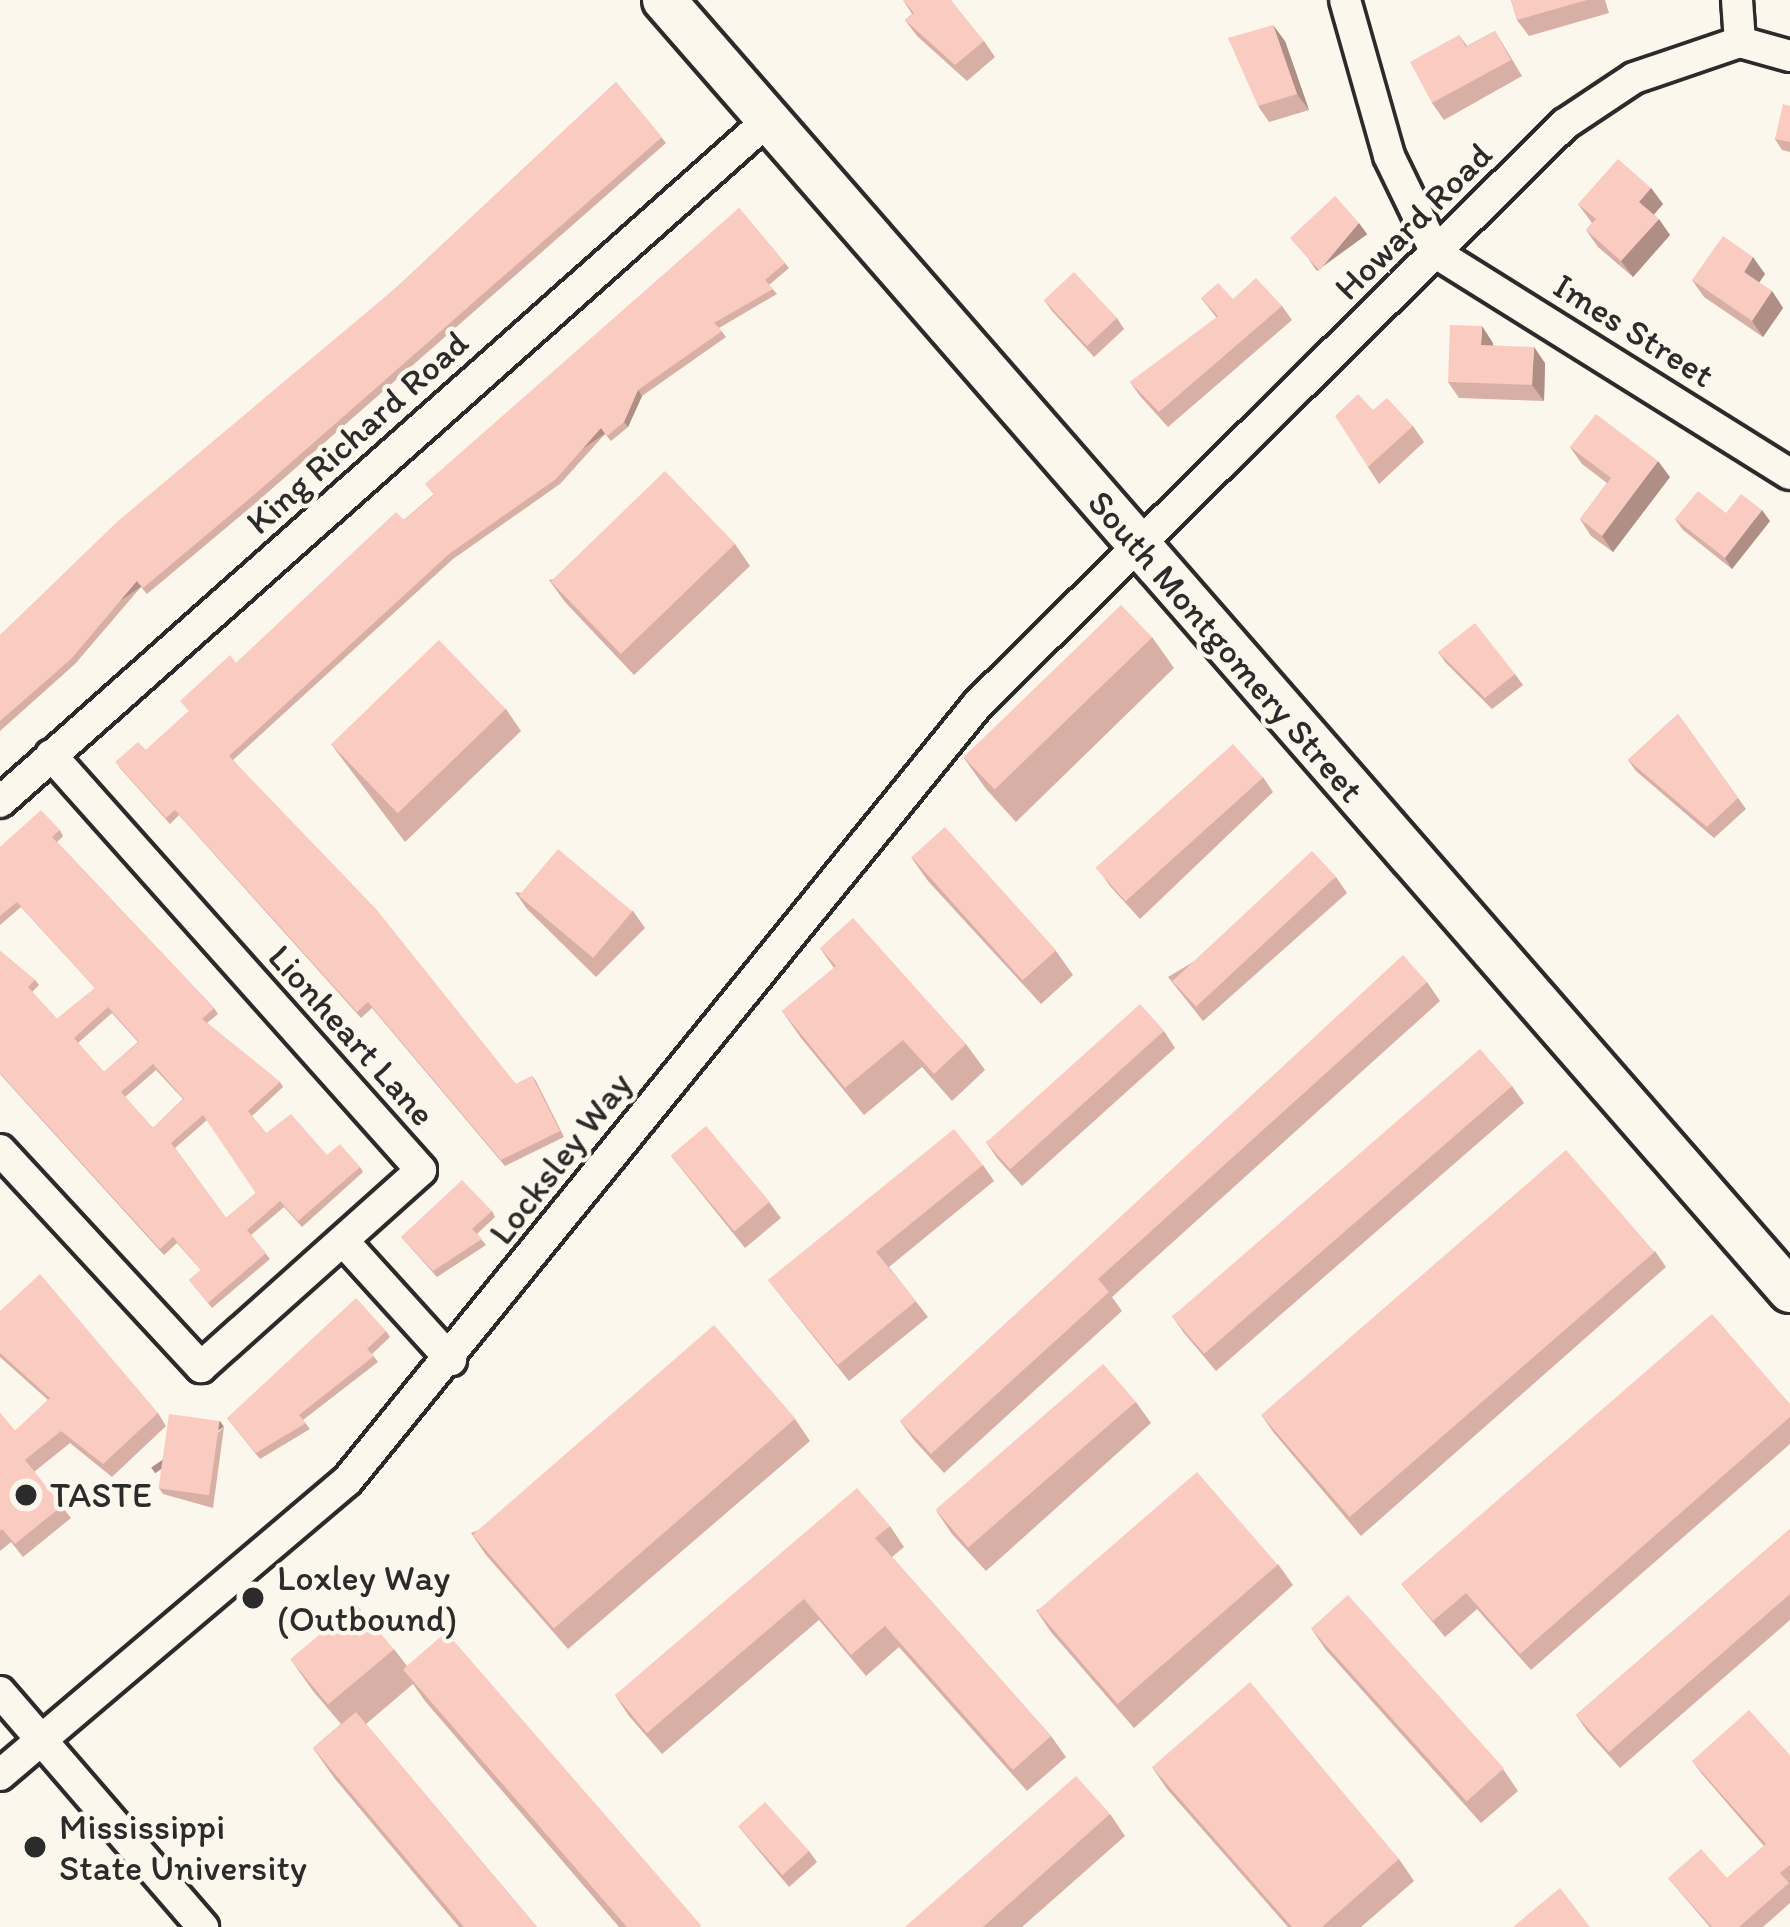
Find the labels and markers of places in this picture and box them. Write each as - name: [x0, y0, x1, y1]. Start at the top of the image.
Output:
- place label: TASTE: [50, 1473, 152, 1517]
- marker: TASTE: [13, 1482, 39, 1508]
- place label: Loxley Way (Outbound): [277, 1555, 457, 1640]
- marker: Loxley Way (Outbound): [240, 1585, 266, 1611]
- place label: Mississippi State University: [59, 1804, 307, 1889]
- marker: Mississippi State University: [22, 1834, 48, 1860]

